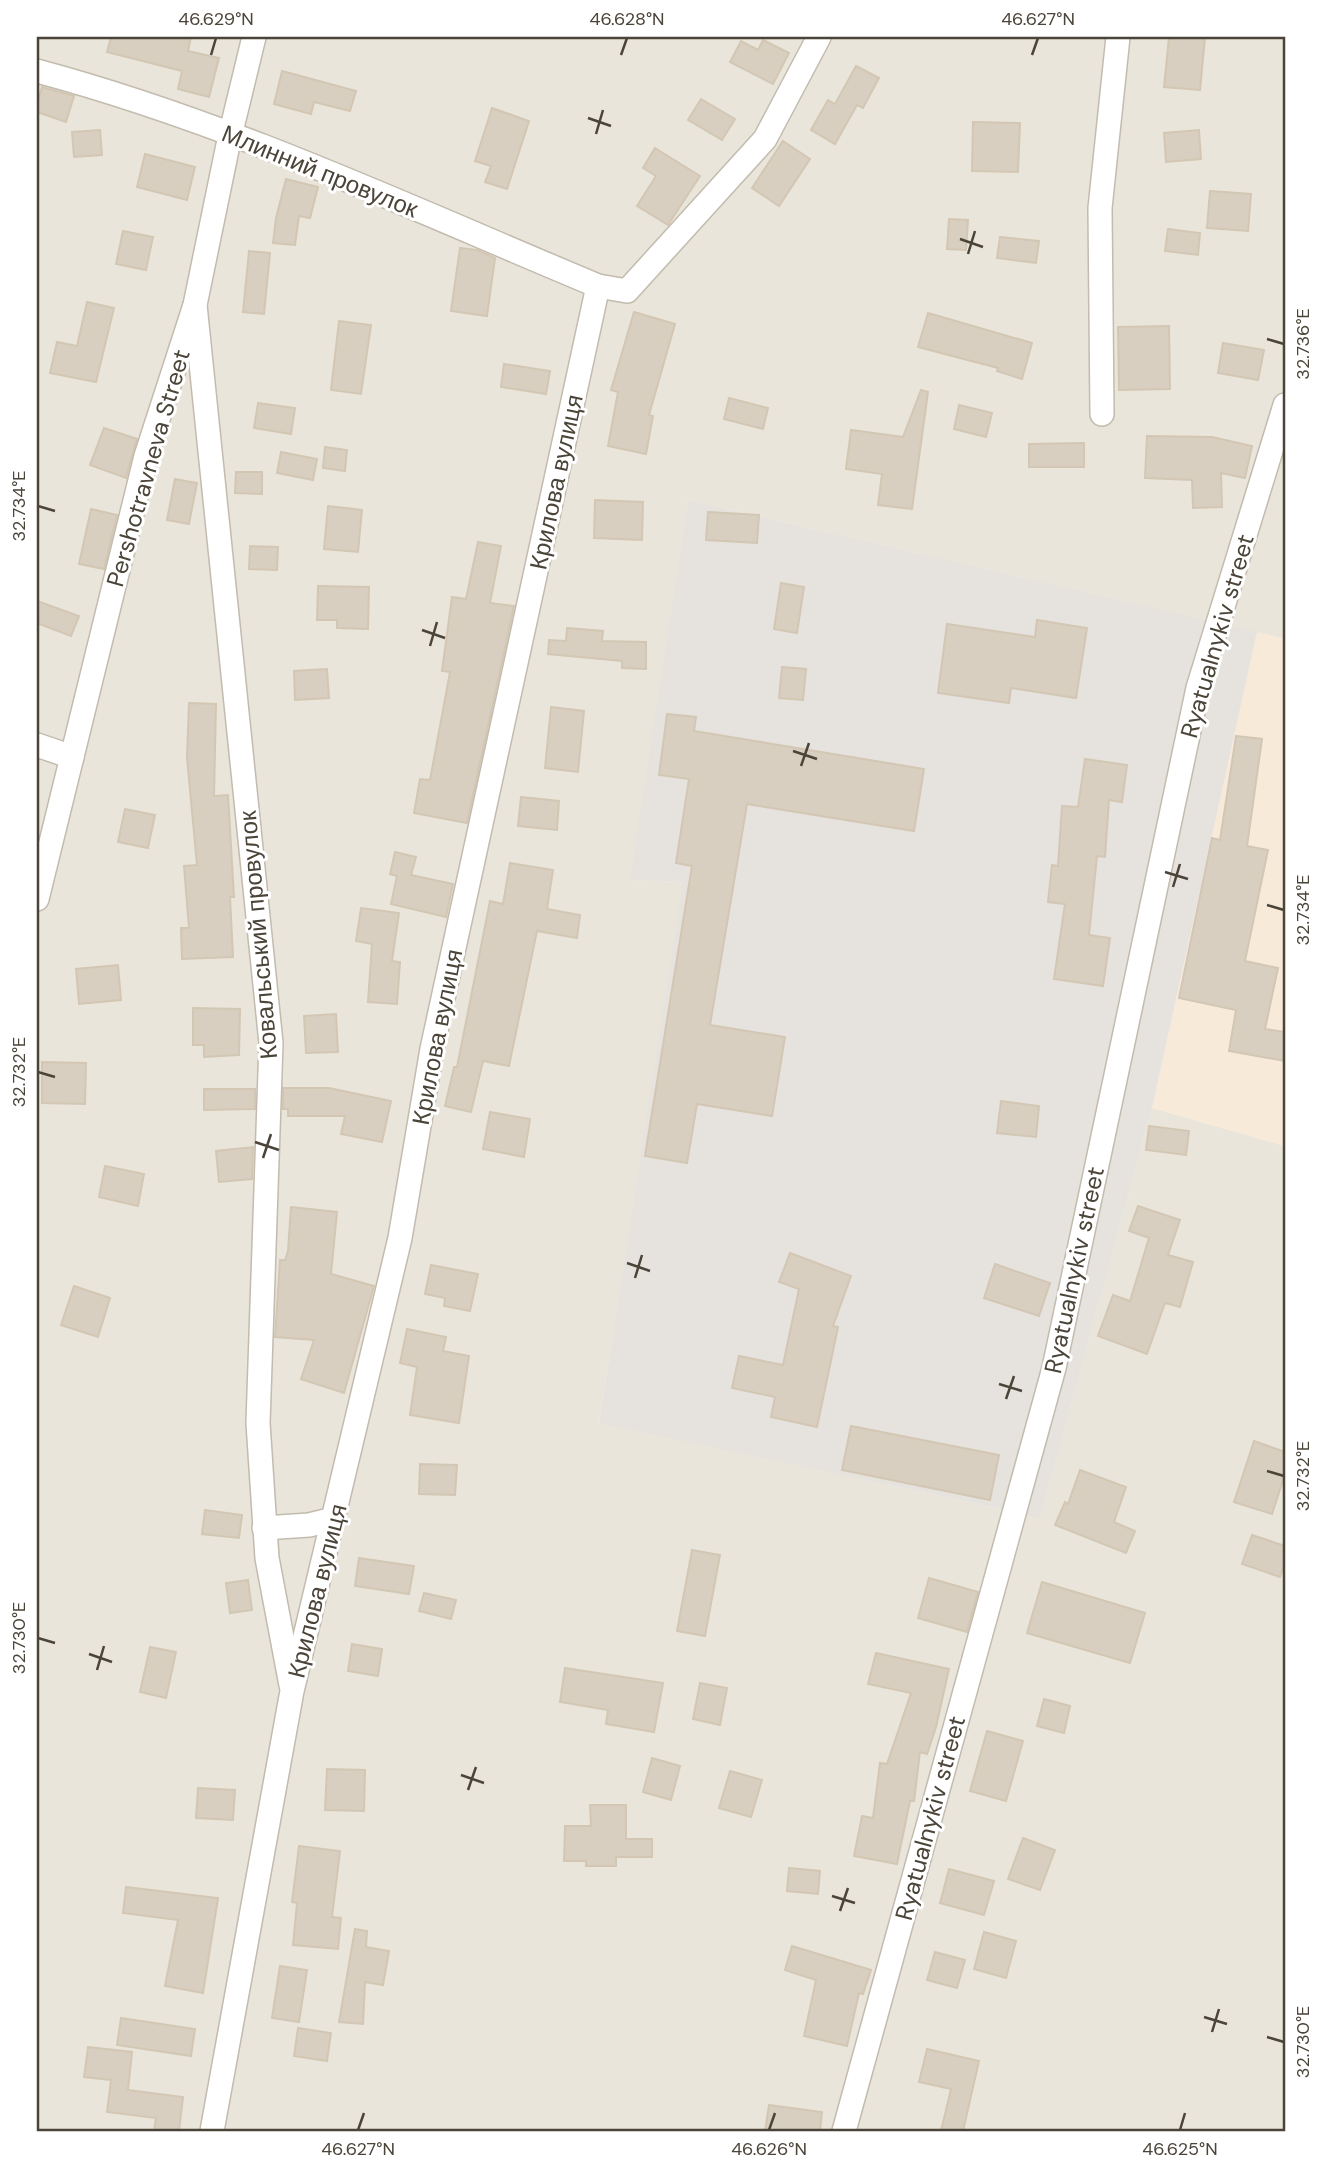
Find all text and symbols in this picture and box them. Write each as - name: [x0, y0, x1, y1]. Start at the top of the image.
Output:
- text: 46.629°N: [178, 7, 254, 31]
- text: 46.628°N: [589, 7, 665, 31]
- text: 46.627°N: [1001, 7, 1075, 31]
- street label: Млинний провулок: [217, 118, 423, 225]
- text: 32.736°E: [1291, 308, 1315, 380]
- street label: Pershotravneva Street: [99, 346, 197, 590]
- street label: Крилова вулиця: [522, 392, 590, 572]
- text: 32.734°E: [7, 470, 31, 542]
- street label: Ryatualnykiv street: [1173, 531, 1261, 741]
- street label: Ковальський провулок: [232, 809, 284, 1061]
- text: 32.734°E: [1291, 874, 1315, 946]
- street label: Крилова вулиця: [405, 946, 469, 1128]
- text: 32.732°E: [7, 1037, 31, 1107]
- street label: Ryatualnykiv street: [1037, 1164, 1111, 1376]
- text: 32.732°E: [1291, 1441, 1315, 1511]
- street label: Крилова вулиця: [280, 1501, 354, 1681]
- text: 32.730°E: [7, 1602, 31, 1674]
- street label: Ryatualnykiv street: [888, 1712, 972, 1924]
- text: 32.730°E: [1291, 2006, 1315, 2078]
- text: 46.627°N: [321, 2137, 395, 2161]
- text: 46.626°N: [731, 2137, 807, 2161]
- text: 46.625°N: [1142, 2137, 1218, 2161]

